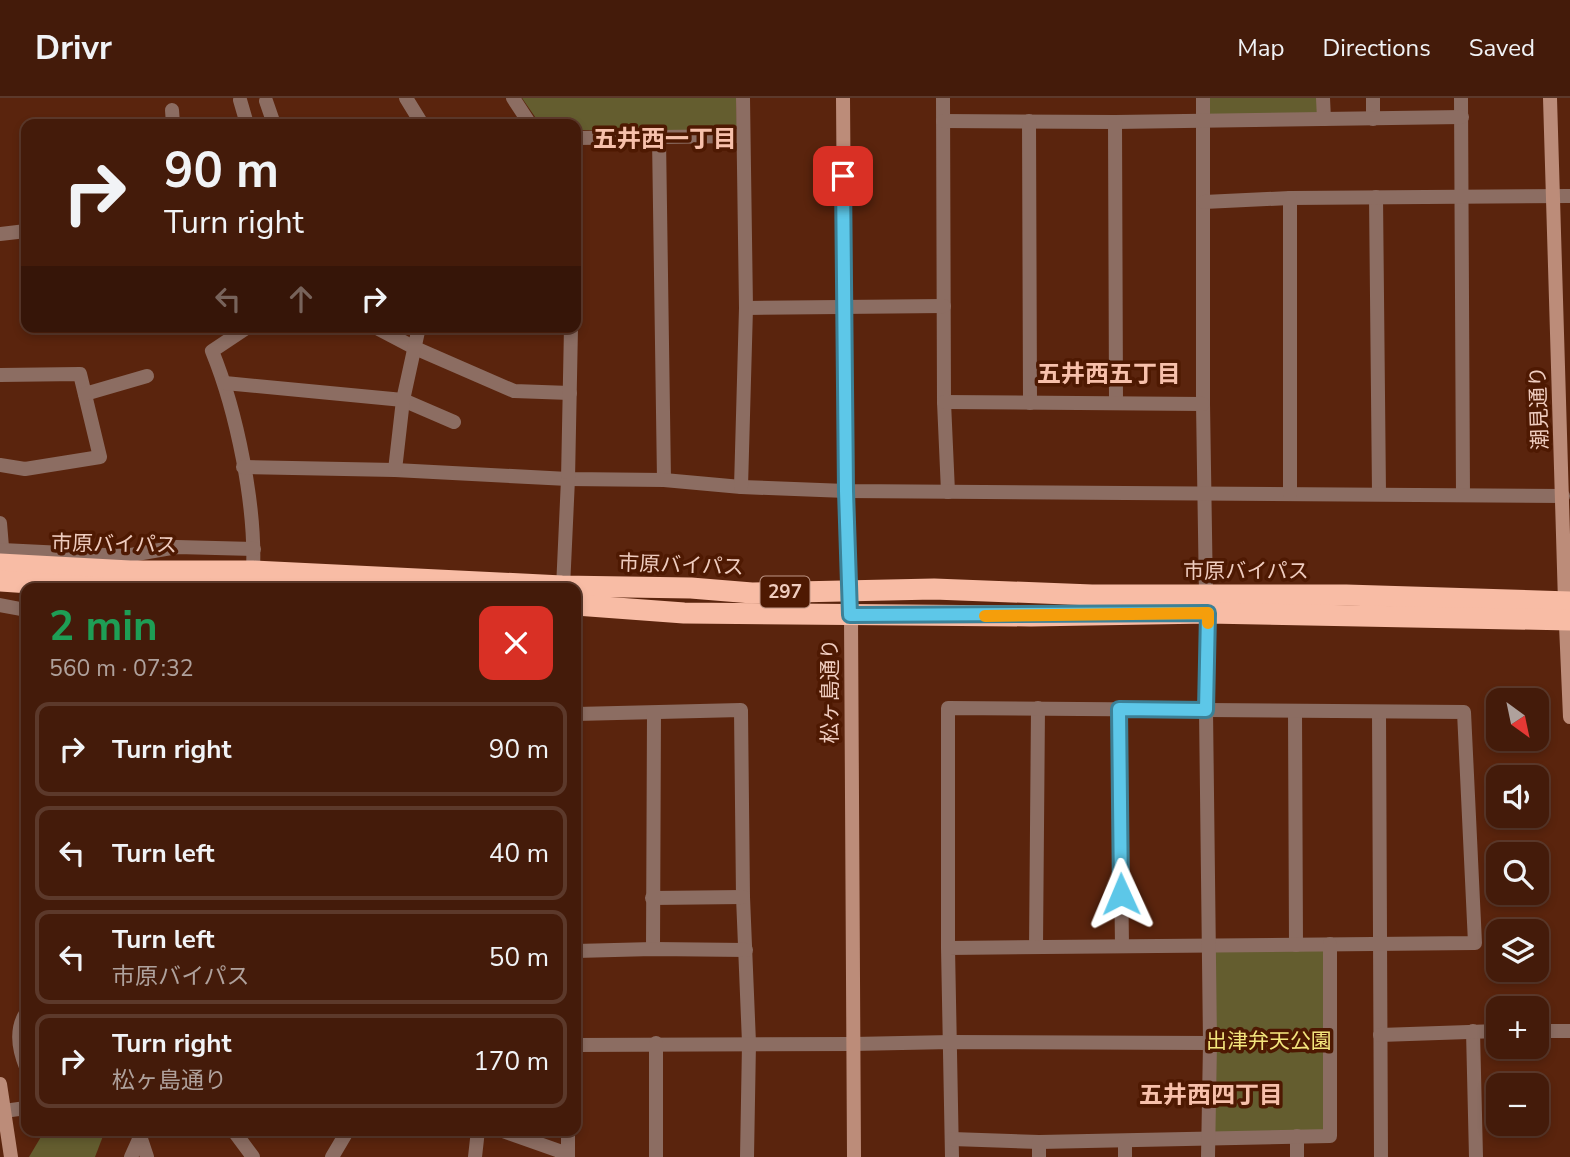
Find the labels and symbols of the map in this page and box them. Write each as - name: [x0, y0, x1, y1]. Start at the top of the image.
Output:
- district label: 五井西一丁目: [593, 123, 737, 155]
- pin: [813, 146, 873, 206]
- district label: 五井西五丁目: [1037, 358, 1181, 390]
- street label: 潮見通り: [1524, 366, 1554, 450]
- street label: 市原バイパス: [51, 529, 177, 559]
- street label: 市原バイパス: [618, 549, 744, 581]
- street label: 市原バイパス: [1183, 557, 1309, 585]
- road number: 297: [760, 576, 810, 607]
- street label: 松ヶ島通り: [816, 639, 844, 744]
- north arrow: [1486, 688, 1549, 751]
- position arrow: [1084, 857, 1158, 931]
- park label: 出津弁天公園: [1206, 1027, 1332, 1055]
- district label: 五井西四丁目: [1139, 1079, 1283, 1111]

